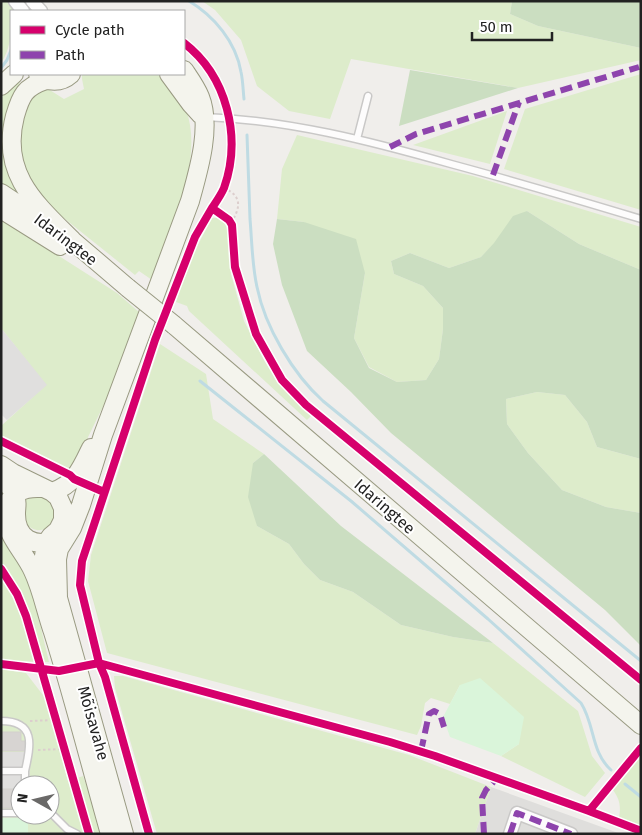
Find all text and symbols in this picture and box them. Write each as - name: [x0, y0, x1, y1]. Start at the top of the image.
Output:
- legend: [10, 10, 185, 75]
- scale bar: [472, 10, 552, 42]
- text: 50 m: [480, 18, 513, 36]
- text: Cycle path: [55, 21, 125, 39]
- text: Path: [55, 46, 85, 64]
- street label: Idaringtee: [30, 209, 101, 269]
- street label: Idaringtee: [350, 475, 419, 538]
- street label: Mõisavahe: [74, 684, 113, 763]
- north arrow: [10, 775, 60, 825]
- text: N: [14, 792, 32, 804]

